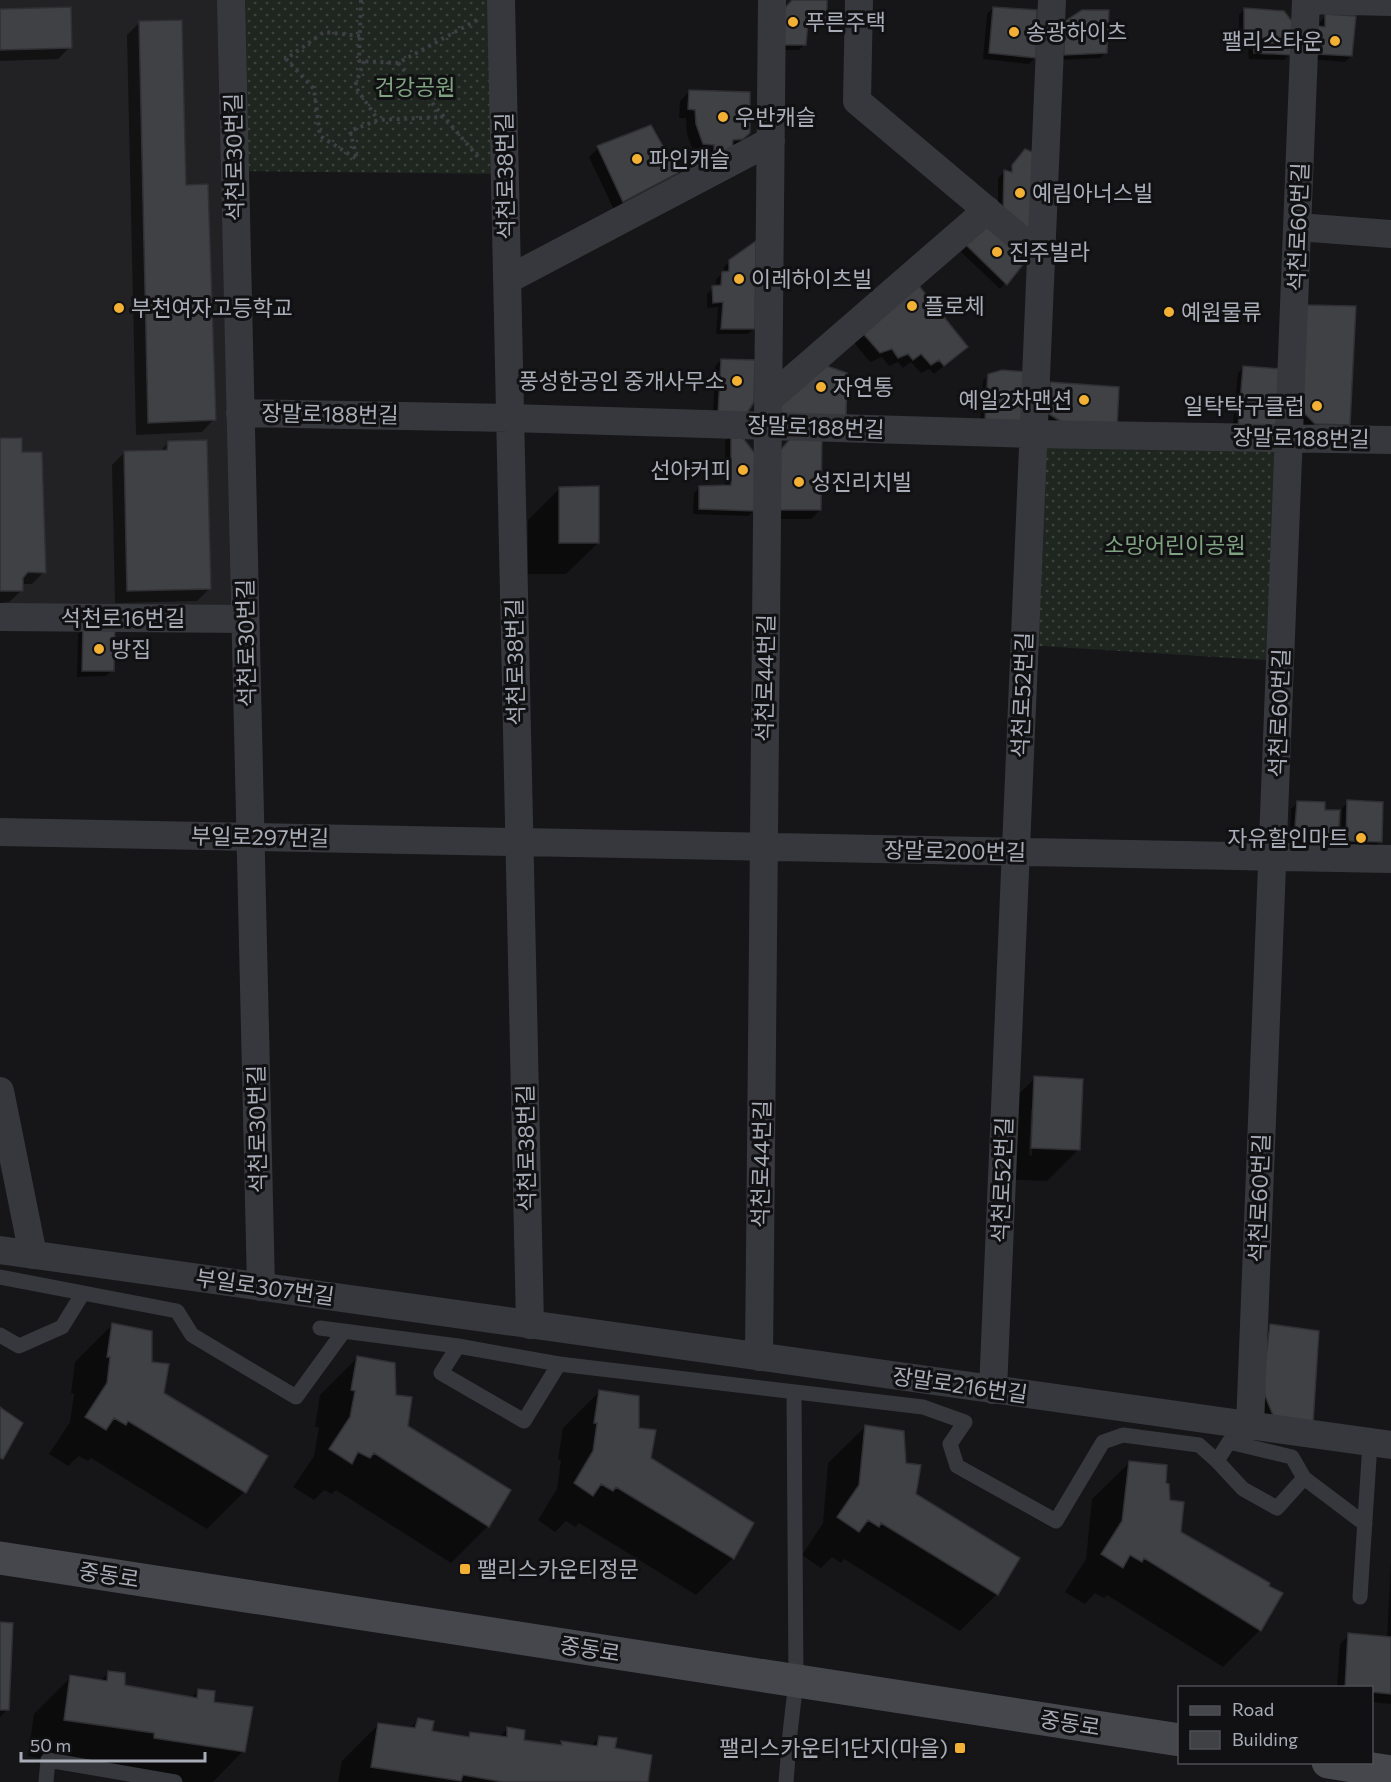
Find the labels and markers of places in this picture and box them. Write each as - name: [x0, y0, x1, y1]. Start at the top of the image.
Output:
- place label: 푸른주택: [805, 8, 886, 35]
- marker: 푸른주택: [786, 15, 800, 29]
- place label: 송광하이츠: [1026, 18, 1127, 45]
- marker: 송광하이츠: [1007, 25, 1021, 39]
- place label: 팰리스타운: [1222, 27, 1323, 54]
- marker: 팰리스타운: [1328, 34, 1342, 48]
- place label: 우반캐슬: [735, 103, 816, 130]
- marker: 우반캐슬: [716, 110, 730, 124]
- place label: 파인캐슬: [649, 145, 730, 172]
- marker: 파인캐슬: [630, 152, 644, 166]
- place label: 예림아너스빌: [1032, 179, 1153, 206]
- marker: 예림아너스빌: [1013, 186, 1027, 200]
- place label: 진주빌라: [1009, 238, 1090, 265]
- marker: 진주빌라: [990, 245, 1004, 259]
- place label: 이레하이츠빌: [751, 265, 872, 292]
- marker: 이레하이츠빌: [732, 272, 746, 286]
- place label: 플로체: [924, 292, 985, 319]
- place label: 부천여자고등학교: [131, 294, 293, 321]
- place label: 예원물류: [1181, 298, 1262, 325]
- marker: 플로체: [905, 299, 919, 313]
- marker: 부천여자고등학교: [112, 301, 126, 315]
- marker: 예원물류: [1162, 305, 1176, 319]
- place label: 풍성한공인 중개사무소: [518, 367, 725, 394]
- place label: 자연통: [833, 373, 894, 400]
- marker: 풍성한공인 중개사무소: [730, 374, 744, 388]
- marker: 자연통: [814, 380, 828, 394]
- place label: 예일2차맨션: [959, 386, 1072, 413]
- place label: 일탁탁구클럽: [1184, 392, 1305, 419]
- marker: 예일2차맨션: [1077, 393, 1091, 407]
- marker: 일탁탁구클럽: [1310, 399, 1324, 413]
- place label: 선아커피: [650, 456, 731, 483]
- marker: 선아커피: [736, 463, 750, 477]
- place label: 성진리치빌: [811, 468, 912, 495]
- marker: 성진리치빌: [792, 475, 806, 489]
- place label: 방집: [111, 635, 151, 662]
- marker: 방집: [92, 642, 106, 656]
- place label: 자유할인마트: [1228, 824, 1349, 851]
- marker: 자유할인마트: [1354, 831, 1368, 845]
- place label: 팰리스카운티정문: [477, 1555, 639, 1582]
- marker: 팰리스카운티정문: [458, 1562, 472, 1576]
- place label: 팰리스카운티1단지(마을): [719, 1734, 948, 1761]
- marker: 팰리스카운티1단지(마을): [953, 1741, 967, 1755]

